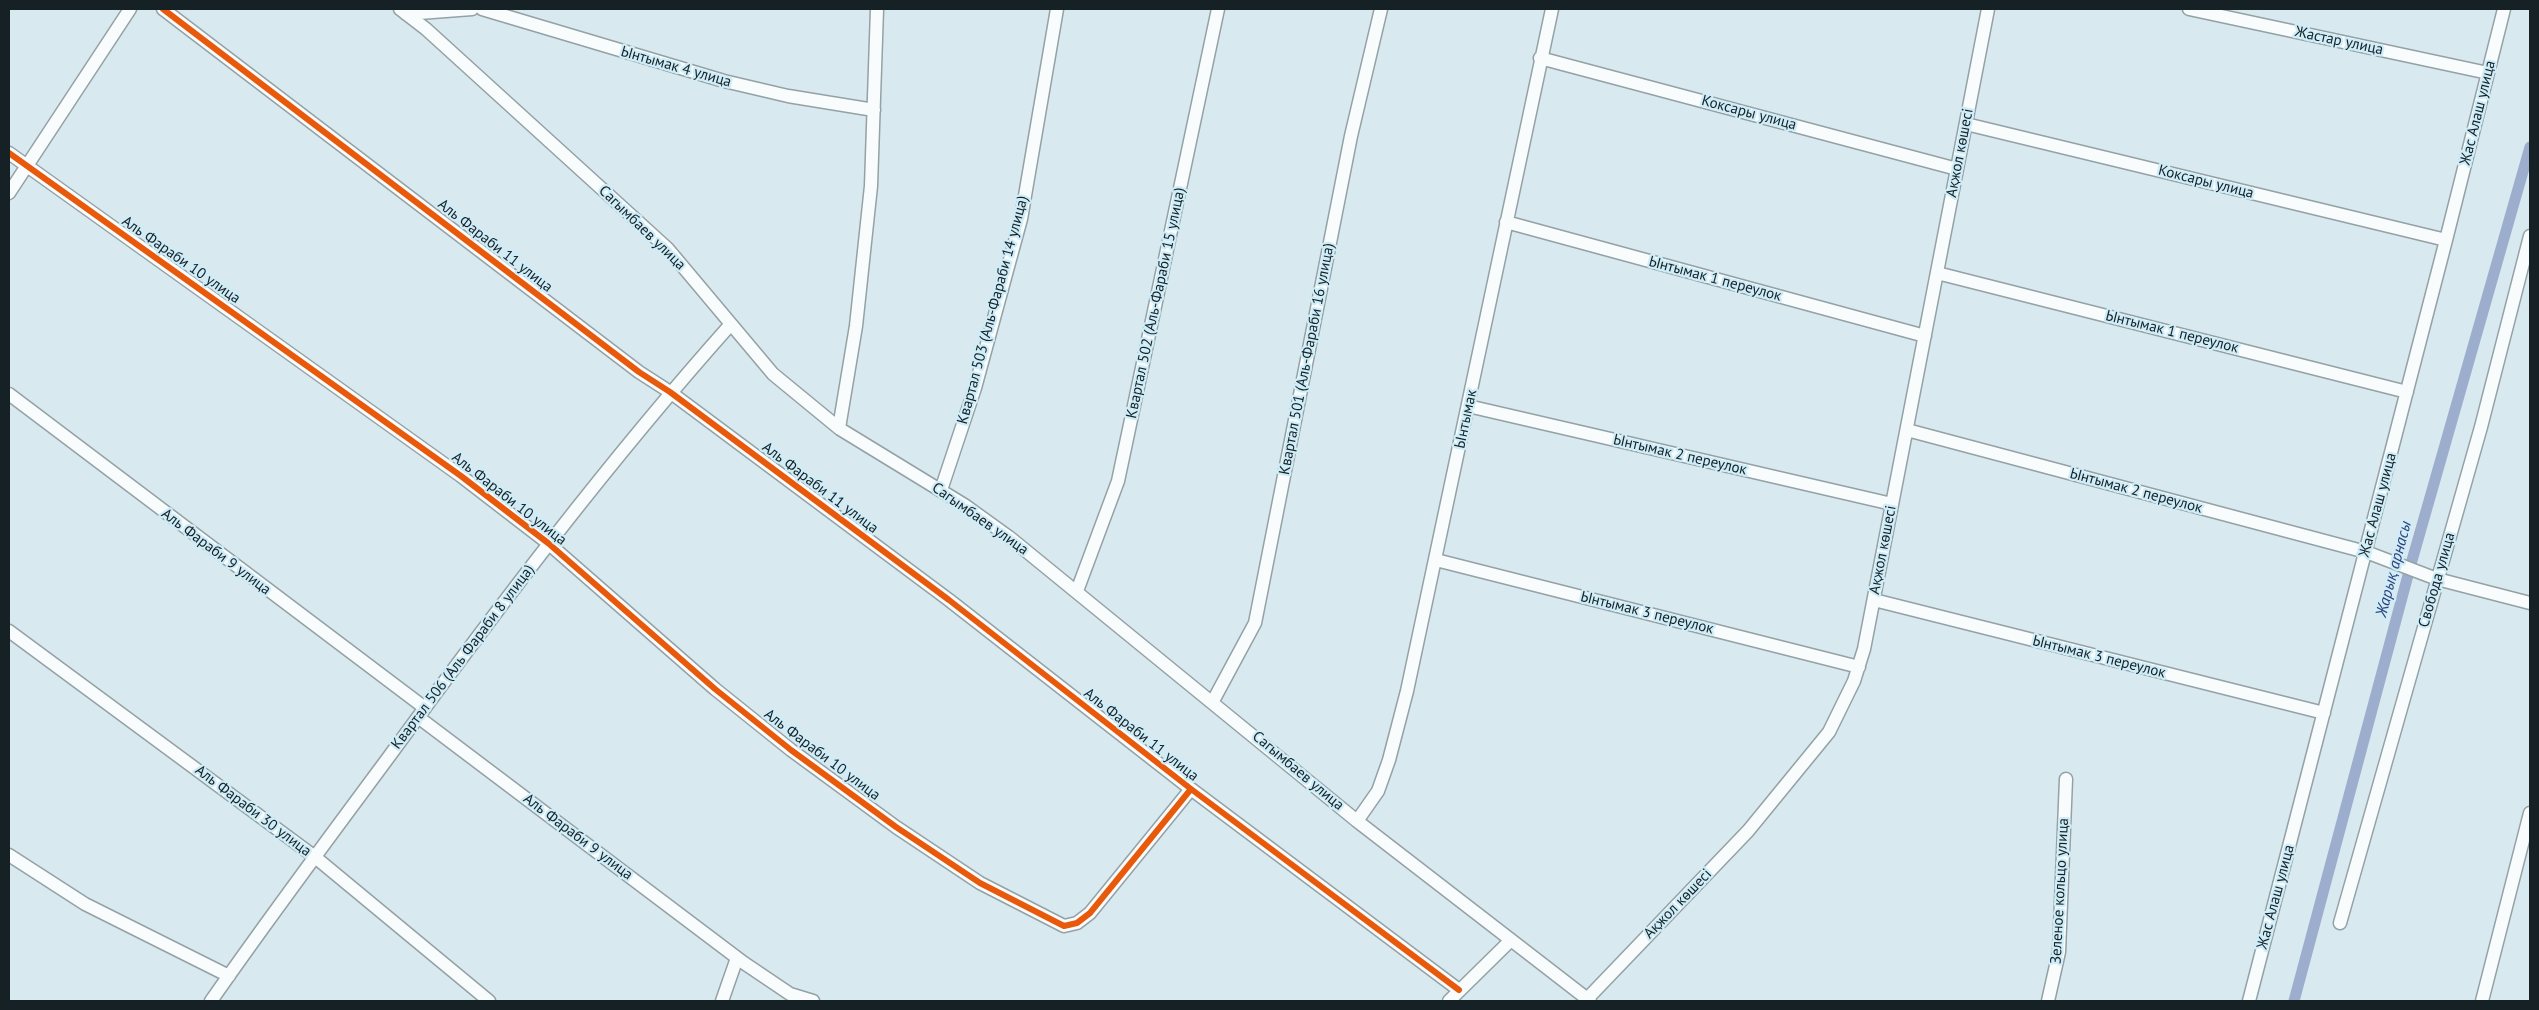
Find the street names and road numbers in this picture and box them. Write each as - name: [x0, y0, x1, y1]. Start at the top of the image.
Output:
- street label: Жастар улица: [2293, 23, 2385, 59]
- street label: Ынтымак 4 улица: [619, 43, 733, 91]
- street label: Жас Алаш улица: [2456, 59, 2500, 167]
- street label: Коксары улица: [1700, 92, 1798, 134]
- street label: Ақжол көшесі: [1943, 107, 1977, 199]
- street label: Коксары улица: [2156, 161, 2256, 203]
- street label: Сагымбаев улица: [595, 182, 689, 274]
- street label: Квартал 502 (Аль-Фараби 15 улица): [1123, 186, 1189, 420]
- street label: Квартал 503 (Аль-Фараби 14 улица): [954, 194, 1032, 426]
- street label: Аль Фараби 11 улица: [434, 196, 556, 296]
- street label: Аль Фараби 10 улица: [118, 212, 244, 308]
- street label: Квартал 501 (Аль-Фараби 16 улица): [1276, 242, 1338, 476]
- street label: Ынтымак 1 переулок: [1647, 253, 1783, 305]
- street label: Ынтымак 1 переулок: [2104, 307, 2240, 357]
- street label: Ынтымак: [1451, 388, 1481, 450]
- street label: Ынтымак 2 переулок: [1611, 431, 1749, 479]
- street label: Аль Фараби 11 улица: [758, 438, 882, 538]
- street label: Аль Фараби 10 улица: [448, 449, 570, 549]
- street label: Жас Алаш улица: [2355, 451, 2401, 559]
- street label: Ынтымак 2 переулок: [2068, 465, 2204, 517]
- street label: Сагымбаев улица: [928, 479, 1032, 559]
- street label: Ақжол көшесі: [1866, 504, 1900, 596]
- street label: Аль Фараби 9 улица: [158, 505, 274, 599]
- street label: Свобода улица: [2415, 531, 2459, 629]
- street label: Квартал 506 (Аль Фараби 8 улица): [388, 561, 538, 753]
- street label: Ынтымак 3 переулок: [1579, 588, 1715, 638]
- street label: Ынтымак 3 переулок: [2031, 632, 2167, 682]
- street label: Аль Фараби 11 улица: [1080, 685, 1202, 785]
- street label: Аль Фараби 10 улица: [760, 705, 884, 805]
- street label: Сагымбаев улица: [1249, 728, 1347, 814]
- street label: Аль Фараби 30 улица: [191, 761, 315, 861]
- street label: Аль Фараби 9 улица: [520, 790, 636, 884]
- street label: Зеленое кольцо улица: [2047, 818, 2073, 964]
- street label: Жас Алаш улица: [2253, 843, 2299, 951]
- street label: Ақжол көшесі: [1640, 865, 1716, 943]

